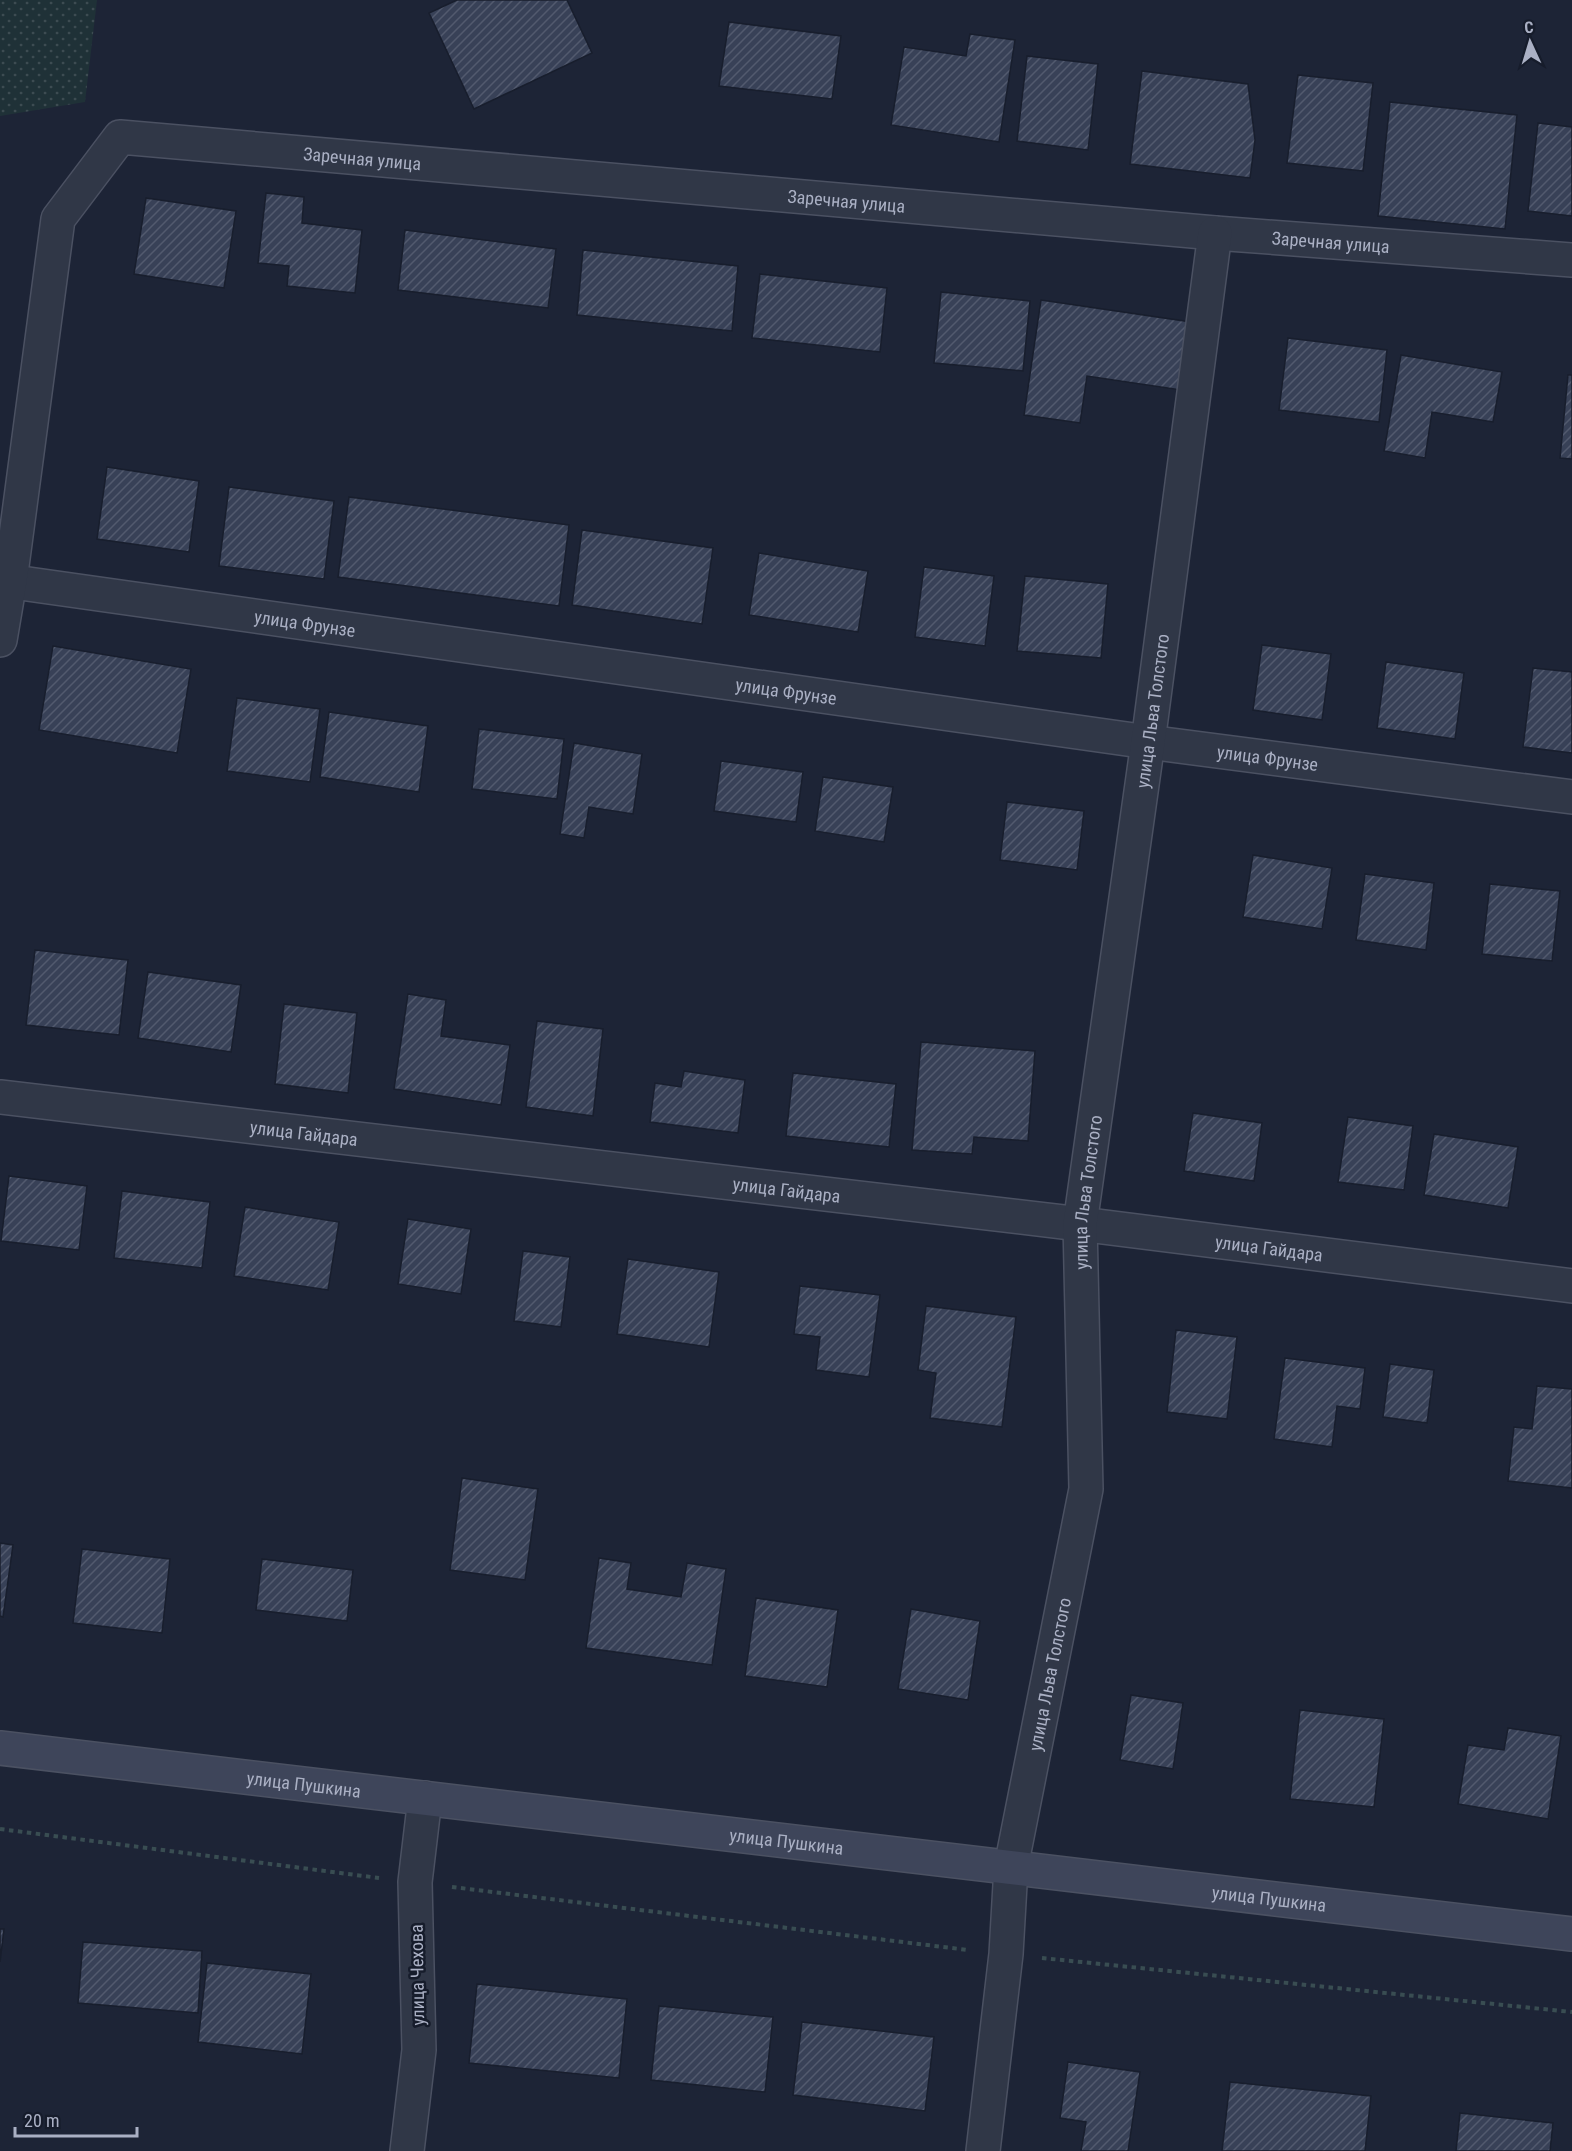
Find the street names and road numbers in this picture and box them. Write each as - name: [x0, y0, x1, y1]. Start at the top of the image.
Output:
- street label: Заречная улица: [303, 143, 422, 174]
- street label: Заречная улица: [787, 185, 906, 216]
- street label: Заречная улица: [1271, 227, 1390, 257]
- street label: улица Фрунзе: [253, 606, 357, 641]
- street label: улица Льва Толстого: [1131, 632, 1173, 790]
- street label: улица Фрунзе: [734, 673, 838, 708]
- street label: улица Фрунзе: [1216, 741, 1319, 774]
- street label: улица Льва Толстого: [1069, 1114, 1106, 1270]
- street label: улица Гайдара: [249, 1116, 359, 1149]
- street label: улица Гайдара: [732, 1173, 842, 1206]
- street label: улица Гайдара: [1214, 1231, 1324, 1265]
- street label: улица Льва Толстого: [1024, 1596, 1075, 1753]
- street label: улица Пушкина: [246, 1767, 362, 1801]
- street label: улица Пушкина: [728, 1824, 845, 1858]
- street label: улица Пушкина: [1211, 1881, 1327, 1915]
- street label: улица Чехова: [406, 1924, 428, 2026]

